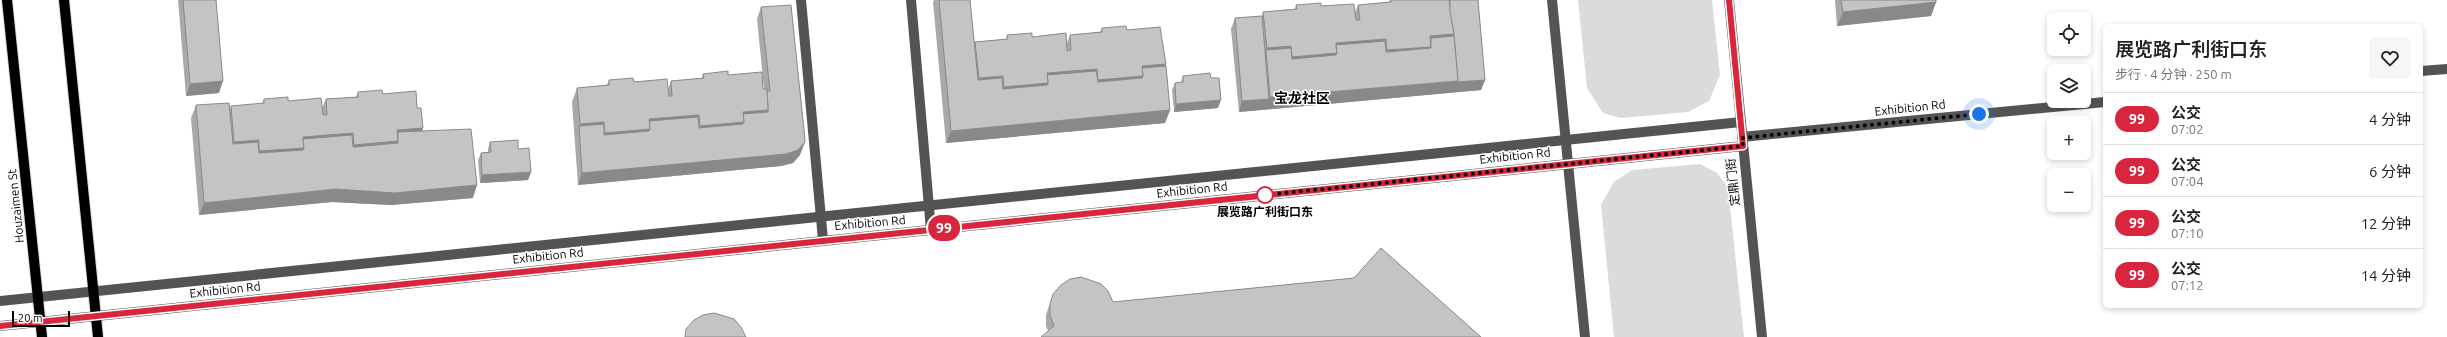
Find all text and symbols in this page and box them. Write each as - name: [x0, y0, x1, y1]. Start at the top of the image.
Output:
- map controls: [2047, 12, 2091, 212]
- button: locate: [2047, 12, 2091, 56]
- button: heart: [2369, 37, 2411, 79]
- text: 展览路广利街口东: [2115, 38, 2267, 60]
- button: layers: [2047, 64, 2091, 108]
- text: 步行 · 4 分钟 · 250 m: [2115, 67, 2232, 81]
- district label: 宝龙社区: [1274, 90, 1330, 106]
- street label: Exhibition Rd: [1874, 97, 1946, 118]
- your location: [1969, 104, 1989, 124]
- text: 公交: [2171, 104, 2201, 121]
- text: 99: [2129, 111, 2145, 127]
- text: 4 分钟: [2369, 111, 2411, 128]
- button: +: [2047, 116, 2091, 160]
- text: 07:02: [2171, 122, 2204, 136]
- street label: Exhibition Rd: [1479, 145, 1551, 166]
- text: 公交: [2171, 156, 2201, 173]
- street label: 定鼎门街: [1724, 157, 1741, 207]
- text: 99: [2129, 163, 2145, 179]
- text: 6 分钟: [2369, 163, 2411, 180]
- street label: Houzaimen St: [5, 168, 26, 244]
- button: −: [2047, 168, 2091, 212]
- text: 07:04: [2171, 174, 2204, 188]
- street label: Exhibition Rd: [1156, 179, 1228, 200]
- marker: 展览路广利街口东: [1256, 186, 1274, 204]
- place label: 展览路广利街口东: [1217, 205, 1313, 218]
- text: 公交: [2171, 208, 2201, 225]
- street label: Exhibition Rd: [834, 213, 906, 232]
- line badge: 99: [926, 215, 962, 241]
- text: 99: [2129, 215, 2145, 231]
- text: 12 分钟: [2361, 215, 2411, 232]
- text: 99: [936, 220, 952, 236]
- text: 07:10: [2171, 226, 2204, 240]
- street label: Exhibition Rd: [512, 245, 584, 266]
- text: 公交: [2171, 260, 2201, 277]
- text: 99: [2129, 267, 2145, 283]
- text: 14 分钟: [2361, 267, 2411, 284]
- text: 07:12: [2171, 278, 2204, 292]
- street label: Exhibition Rd: [189, 279, 261, 300]
- scale bar: [12, 309, 70, 328]
- text: 20 m: [18, 312, 42, 324]

